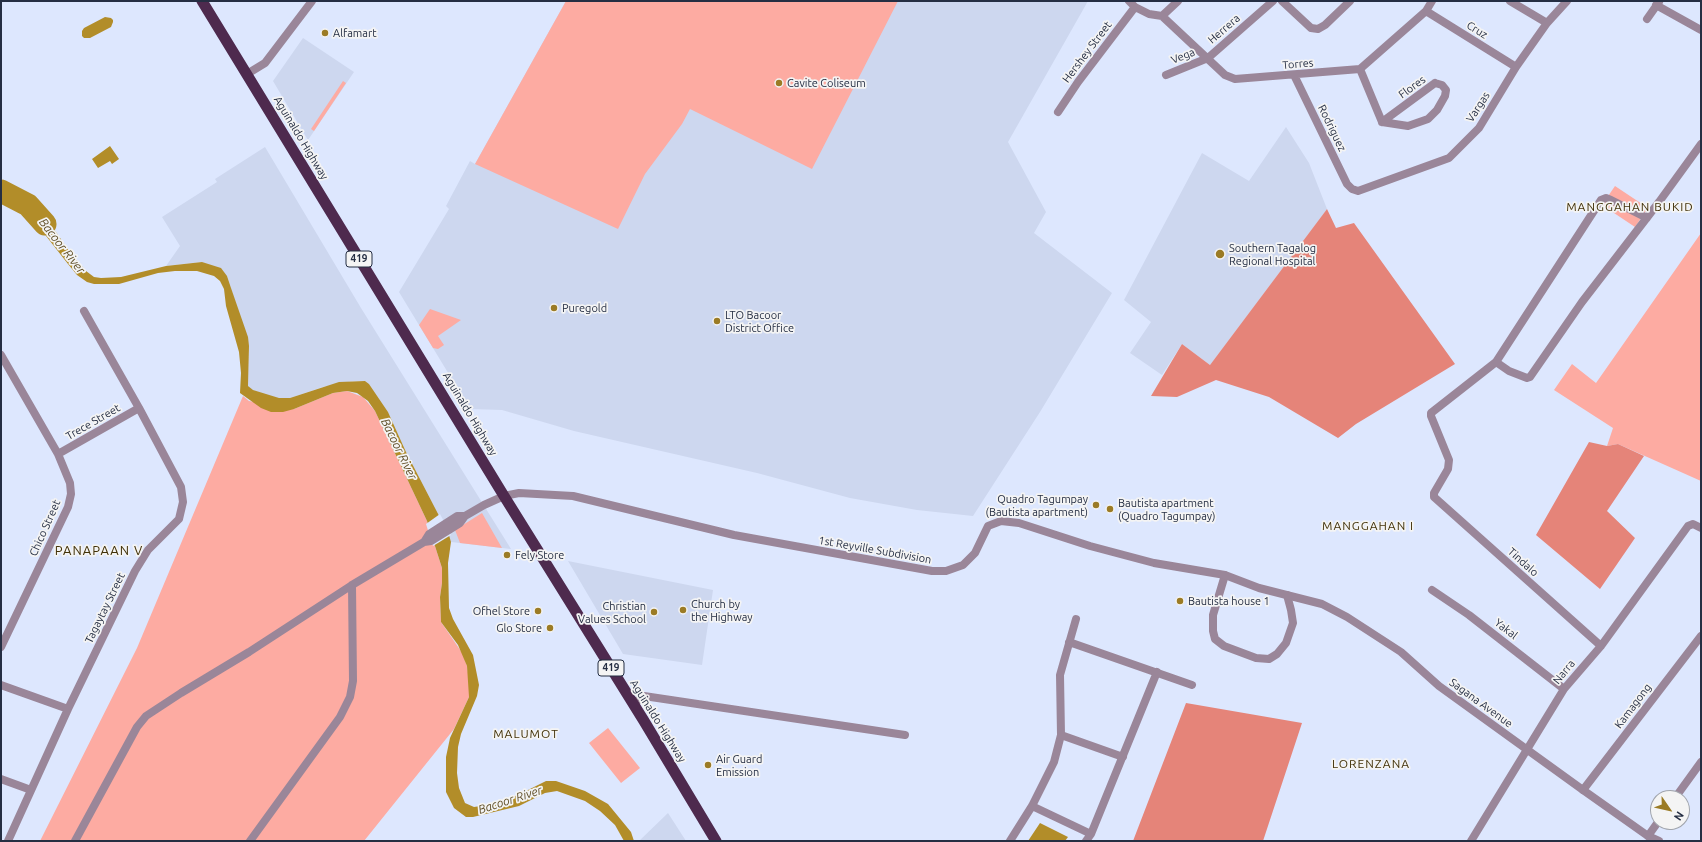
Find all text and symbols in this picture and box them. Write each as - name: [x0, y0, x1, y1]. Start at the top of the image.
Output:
- street label: Herrera: [1205, 12, 1243, 46]
- street label: Hershey Street: [1060, 19, 1114, 85]
- street label: Cruz: [1464, 19, 1490, 41]
- place label: Alfamart: [333, 26, 377, 40]
- marker: Alfamart: [320, 28, 330, 38]
- street label: Vega: [1169, 45, 1197, 67]
- street label: Torres: [1282, 56, 1314, 72]
- street label: Flores: [1396, 73, 1428, 101]
- place label: Cavite Coliseum: [787, 76, 866, 90]
- marker: Cavite Coliseum: [774, 78, 784, 88]
- street label: Vargas: [1463, 89, 1493, 125]
- street label: Aguinaldo Highway: [271, 94, 331, 182]
- street label: Rodriguez: [1315, 103, 1349, 153]
- district label: MANGGAHAN BUKID: [1566, 200, 1694, 214]
- water label: Bacoor River: [36, 215, 88, 277]
- place label: Southern Tagalog Regional Hospital: [1229, 241, 1316, 267]
- marker: Southern Tagalog Regional Hospital: [1214, 248, 1226, 260]
- road number: 419: [346, 251, 372, 267]
- place label: Puregold: [562, 301, 607, 315]
- marker: Puregold: [549, 303, 559, 313]
- place label: LTO Bacoor District Office: [725, 308, 794, 334]
- marker: LTO Bacoor District Office: [712, 316, 722, 326]
- street label: Aguinaldo Highway: [440, 370, 500, 458]
- street label: Trece Street: [64, 401, 122, 443]
- water label: Bacoor River: [378, 416, 420, 482]
- place label: Quadro Tagumpay (Bautista apartment): [986, 492, 1088, 518]
- place label: Bautista apartment (Quadro Tagumpay): [1118, 496, 1216, 522]
- street label: Chico Street: [27, 498, 63, 558]
- marker: Quadro Tagumpay (Bautista apartment): [1091, 500, 1101, 510]
- marker: Bautista apartment (Quadro Tagumpay): [1105, 504, 1115, 514]
- district label: MANGGAHAN I: [1322, 519, 1414, 533]
- street label: 1st Reyville Subdivision: [818, 534, 932, 566]
- district label: PANAPAAN V: [55, 543, 143, 559]
- street label: Tindalo: [1505, 545, 1541, 579]
- place label: Fely Store: [515, 548, 564, 562]
- marker: Fely Store: [502, 550, 512, 560]
- street label: Tagaytay Street: [82, 570, 128, 646]
- place label: Bautista house 1: [1188, 594, 1270, 608]
- marker: Bautista house 1: [1175, 596, 1185, 606]
- place label: Church by the Highway: [691, 597, 753, 623]
- place label: Christian Values School: [578, 599, 646, 625]
- place label: Ofhel Store: [473, 604, 530, 618]
- marker: Church by the Highway: [678, 605, 688, 615]
- marker: Ofhel Store: [533, 606, 543, 616]
- marker: Christian Values School: [649, 607, 659, 617]
- street label: Yakal: [1492, 616, 1520, 642]
- place label: Glo Store: [496, 621, 542, 635]
- marker: Glo Store: [545, 623, 555, 633]
- street label: Narra: [1550, 657, 1578, 687]
- road number: 419: [598, 660, 624, 676]
- street label: Sagana Avenue: [1447, 676, 1515, 730]
- street label: Aguinaldo Highway: [627, 677, 689, 765]
- street label: Kamagong: [1612, 681, 1654, 731]
- district label: MALUMOT: [493, 727, 559, 741]
- place label: Air Guard Emission: [716, 752, 762, 778]
- district label: LORENZANA: [1332, 757, 1410, 771]
- marker: Air Guard Emission: [703, 760, 713, 770]
- water label: Bacoor River: [476, 783, 544, 817]
- north arrow: [1650, 790, 1690, 830]
- text: N: [1672, 809, 1686, 823]

